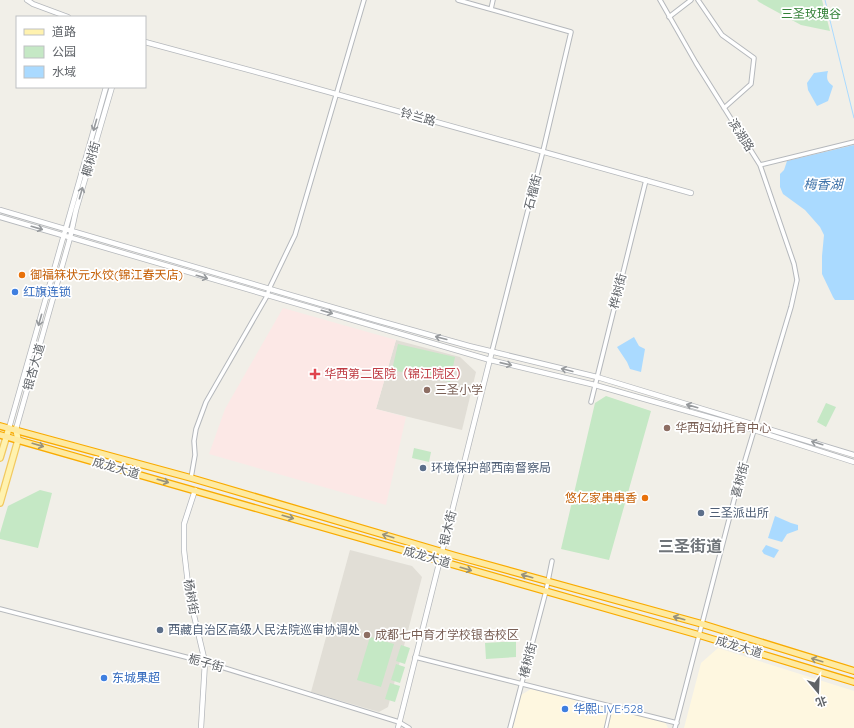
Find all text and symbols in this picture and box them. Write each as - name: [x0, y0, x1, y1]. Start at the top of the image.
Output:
- park label: 三圣玫瑰谷: [781, 6, 841, 21]
- legend: [16, 16, 146, 88]
- text: 道路: [52, 24, 76, 39]
- text: 公园: [52, 44, 76, 59]
- text: 水域: [52, 64, 76, 79]
- street label: 铃兰路: [399, 104, 438, 129]
- street label: 滨湖路: [725, 116, 758, 154]
- one-way arrow: [91, 118, 98, 131]
- street label: 椰树街: [78, 139, 103, 178]
- street label: 石榴街: [521, 173, 544, 211]
- water label: 梅香湖: [803, 176, 844, 192]
- one-way arrow: [78, 187, 85, 200]
- one-way arrow: [31, 225, 44, 232]
- place label: 御福箖状元水饺(锦江春天店): [30, 267, 183, 282]
- marker: 御福箖状元水饺(锦江春天店): [17, 270, 27, 280]
- street label: 桦树街: [606, 272, 629, 310]
- one-way arrow: [196, 274, 209, 281]
- place label: 红旗连锁: [23, 284, 71, 299]
- marker: 红旗连锁: [10, 287, 20, 297]
- one-way arrow: [321, 309, 334, 317]
- one-way arrow: [36, 314, 43, 327]
- one-way arrow: [435, 334, 448, 341]
- street label: 银杏大道: [20, 342, 47, 392]
- one-way arrow: [499, 361, 512, 369]
- place label: 华西第二医院（锦江院区）: [324, 366, 468, 381]
- one-way arrow: [561, 366, 574, 373]
- marker: 华西第二医院（锦江院区）: [309, 368, 321, 380]
- place label: 三圣小学: [435, 382, 483, 397]
- marker: 三圣小学: [422, 385, 432, 395]
- one-way arrow: [686, 402, 699, 409]
- place label: 华西妇幼托育中心: [675, 420, 771, 435]
- marker: 华西妇幼托育中心: [662, 423, 672, 433]
- one-way arrow: [810, 439, 823, 446]
- one-way arrow: [31, 442, 44, 449]
- street label: 成龙大道: [91, 454, 141, 481]
- place label: 环境保护部西南督察局: [431, 460, 551, 475]
- street label: 喜树街: [728, 461, 751, 499]
- marker: 环境保护部西南督察局: [418, 463, 428, 473]
- one-way arrow: [156, 478, 169, 485]
- place label: 悠亿家串串香: [565, 490, 637, 505]
- marker: 悠亿家串串香: [640, 493, 650, 503]
- place label: 三圣派出所: [709, 505, 769, 520]
- marker: 三圣派出所: [696, 508, 706, 518]
- street label: 银木街: [436, 509, 459, 547]
- one-way arrow: [281, 514, 294, 521]
- one-way arrow: [382, 532, 395, 539]
- district label: 三圣街道: [658, 536, 722, 556]
- street label: 成龙大道: [402, 543, 452, 570]
- one-way arrow: [459, 566, 472, 573]
- one-way arrow: [520, 571, 533, 579]
- street label: 杨树街: [181, 578, 202, 616]
- one-way arrow: [673, 614, 686, 621]
- place label: 西藏自治区高级人民法院巡审协调处: [168, 622, 360, 637]
- marker: 西藏自治区高级人民法院巡审协调处: [155, 625, 165, 635]
- place label: 成都七中育才学校银杏校区: [375, 627, 519, 642]
- marker: 成都七中育才学校银杏校区: [362, 630, 372, 640]
- street label: 成龙大道: [714, 632, 764, 661]
- street label: 椿树街: [516, 641, 539, 679]
- street label: 栀子街: [187, 650, 226, 675]
- one-way arrow: [811, 655, 823, 663]
- place label: 东城果超: [112, 670, 160, 685]
- north arrow: [798, 672, 838, 712]
- marker: 东城果超: [99, 673, 109, 683]
- text: 北: [814, 693, 829, 710]
- place label: 华熙LIVE·528: [573, 701, 643, 716]
- marker: 华熙LIVE·528: [560, 704, 570, 714]

